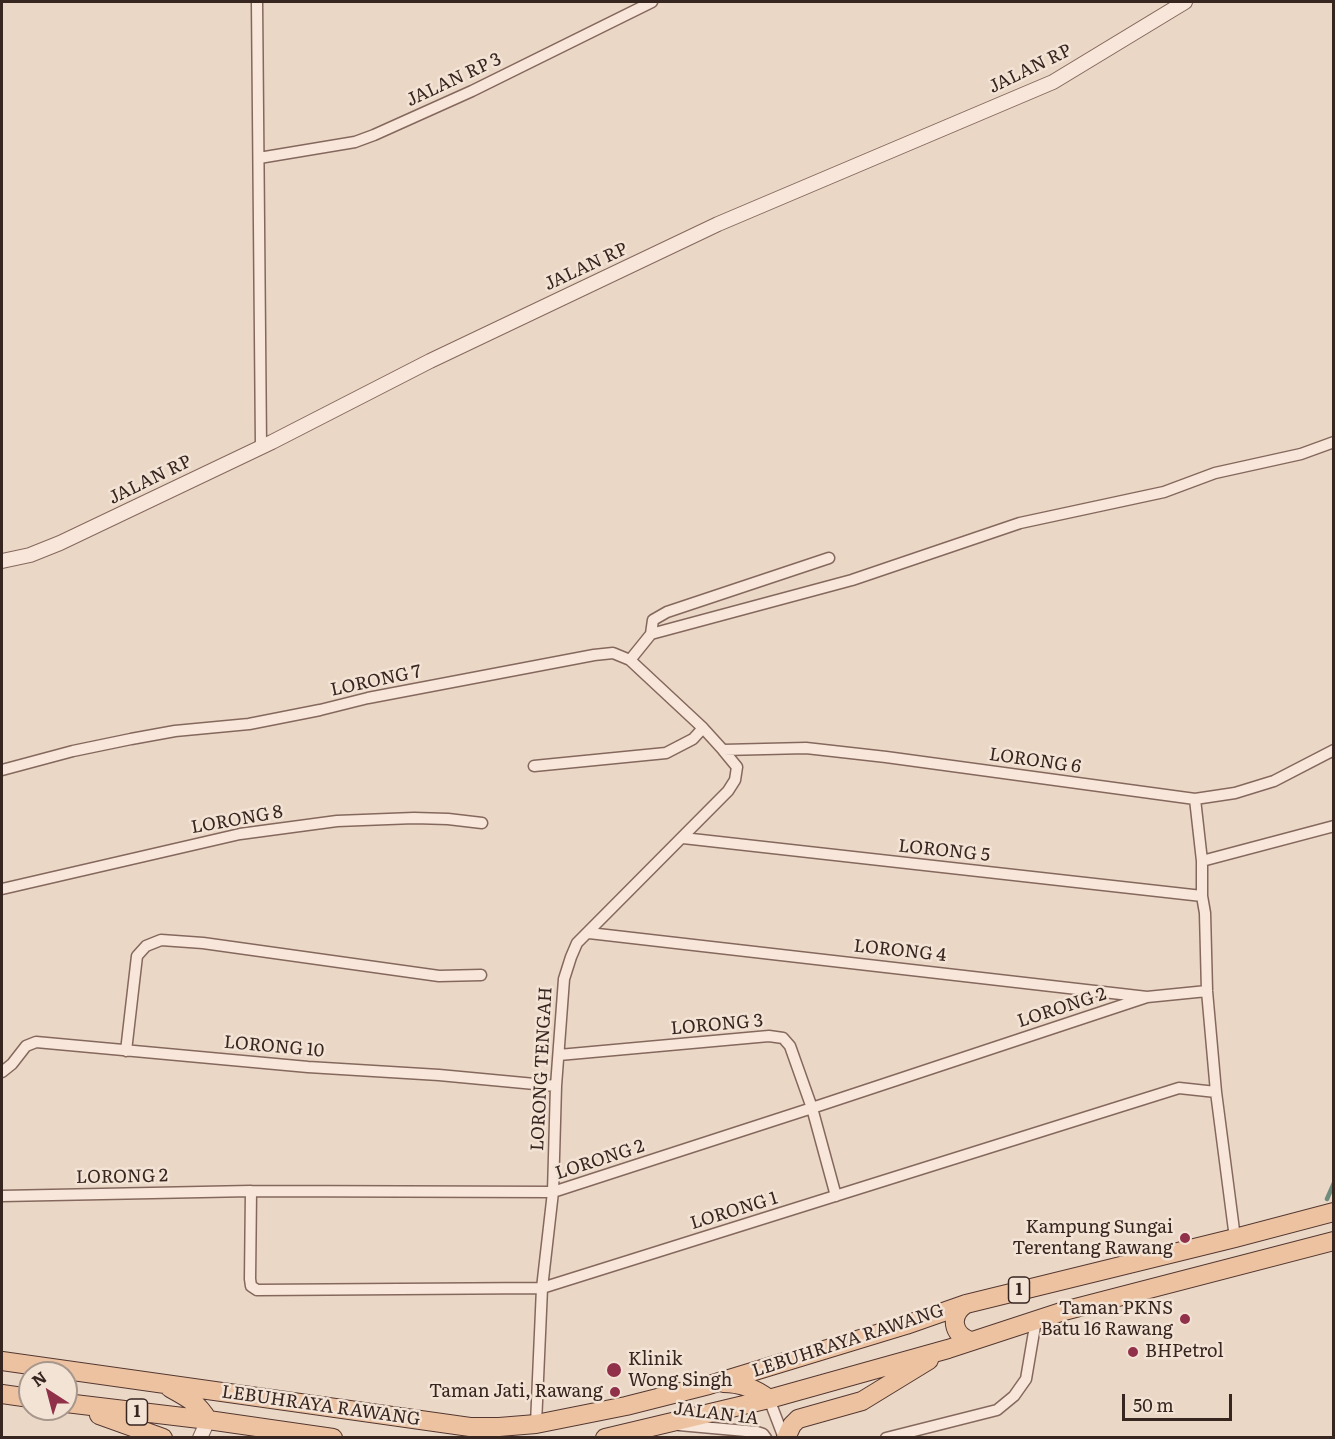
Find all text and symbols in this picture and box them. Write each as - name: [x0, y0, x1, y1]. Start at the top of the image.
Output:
- street label: JALAN RP: [985, 40, 1075, 98]
- street label: JALAN RP 3: [403, 49, 505, 111]
- street label: JALAN RP: [541, 238, 631, 296]
- street label: JALAN RP: [105, 451, 195, 509]
- street label: LORONG 7: [329, 661, 423, 701]
- street label: LORONG 6: [988, 744, 1082, 778]
- street label: LORONG 8: [189, 801, 285, 839]
- street label: LORONG 5: [897, 835, 991, 867]
- street label: LORONG 4: [853, 935, 947, 967]
- street label: LORONG 2: [1015, 984, 1109, 1032]
- street label: LORONG TENGAH: [527, 986, 557, 1152]
- street label: LORONG 3: [670, 1010, 764, 1040]
- street label: LORONG 10: [223, 1032, 325, 1062]
- street label: LORONG 2: [553, 1136, 647, 1184]
- street label: LORONG 2: [76, 1165, 168, 1189]
- street label: LORONG 1: [688, 1187, 780, 1235]
- place label: Kampung Sungai Terentang Rawang: [1012, 1217, 1173, 1260]
- marker: Kampung Sungai Terentang Rawang: [1178, 1231, 1192, 1245]
- road number: 1: [1008, 1277, 1030, 1303]
- place label: Taman PKNS Batu 16 Rawang: [1041, 1298, 1173, 1340]
- street label: LEBUHRAYA RAWANG: [749, 1300, 947, 1382]
- marker: Taman PKNS Batu 16 Rawang: [1178, 1312, 1192, 1326]
- place label: BHPetrol: [1145, 1341, 1223, 1363]
- marker: BHPetrol: [1126, 1345, 1140, 1359]
- place label: Klinik Wong Singh: [628, 1349, 732, 1392]
- north arrow: [18, 1361, 78, 1421]
- marker: Klinik Wong Singh: [605, 1361, 623, 1379]
- text: N: [26, 1364, 51, 1392]
- street label: LEBUHRAYA RAWANG: [220, 1381, 422, 1431]
- place label: Taman Jati, Rawang: [429, 1381, 603, 1403]
- scale bar: [1125, 1382, 1234, 1420]
- marker: Taman Jati, Rawang: [608, 1385, 622, 1399]
- text: 50 m: [1133, 1391, 1174, 1418]
- street label: JALAN 1A: [672, 1398, 760, 1430]
- road number: 1: [126, 1399, 148, 1425]

